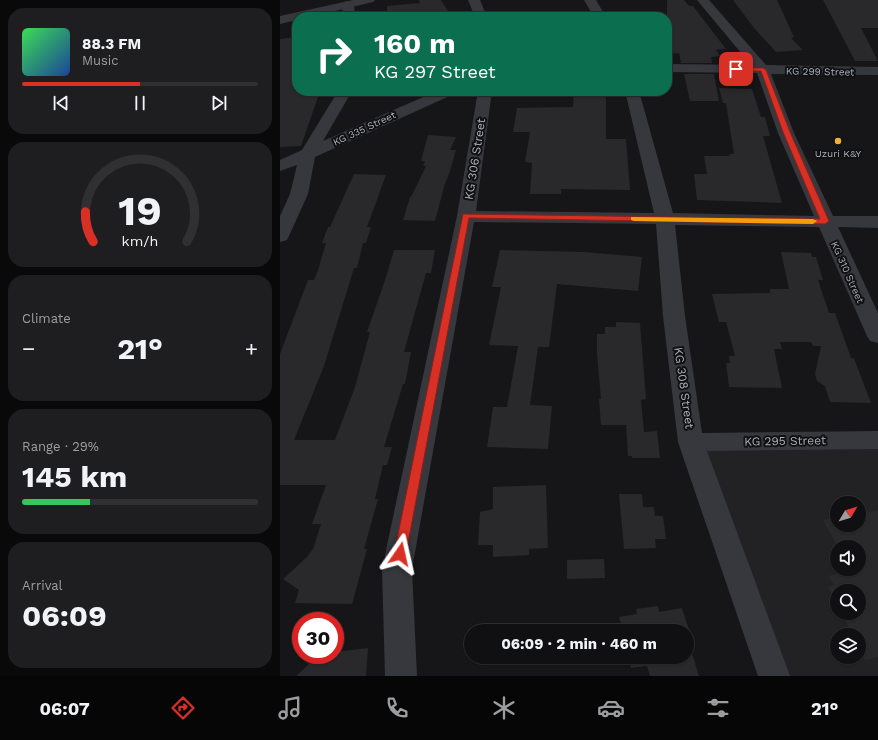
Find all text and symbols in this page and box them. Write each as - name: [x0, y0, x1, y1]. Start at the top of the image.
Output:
- text: 160 m: [374, 27, 456, 60]
- icon: right: [308, 28, 360, 80]
- text: 88.3 FM: [82, 35, 141, 53]
- pin: [719, 52, 753, 86]
- text: Music: [82, 53, 119, 68]
- icon: arrive: [725, 58, 747, 80]
- text: KG 297 Street: [374, 61, 496, 82]
- street label: KG 299 Street: [786, 65, 855, 78]
- icon: previous: [50, 92, 72, 114]
- icon: pause: [129, 92, 151, 114]
- icon: next: [208, 92, 230, 114]
- street label: KG 335 Street: [331, 109, 398, 148]
- street label: KG 306 Street: [462, 117, 488, 201]
- marker: Uzuri K&Y: [833, 136, 843, 146]
- place label: Uzuri K&Y: [815, 148, 862, 159]
- text: 19: [118, 186, 162, 235]
- text: km/h: [122, 233, 158, 249]
- street label: KG 310 Street: [829, 240, 866, 305]
- text: Climate: [22, 311, 71, 326]
- text: 21°: [117, 331, 163, 366]
- text: −: [22, 336, 35, 361]
- text: +: [245, 336, 258, 361]
- street label: KG 308 Street: [671, 346, 697, 430]
- street label: KG 295 Street: [744, 433, 826, 449]
- text: Range · 29%: [22, 439, 99, 454]
- text: 145 km: [22, 459, 127, 494]
- north arrow: [830, 496, 866, 532]
- map controls: [830, 496, 866, 664]
- position arrow: [379, 533, 421, 575]
- button: sound: [830, 540, 866, 576]
- text: Arrival: [22, 578, 63, 593]
- button: search: [830, 584, 866, 620]
- text: 06:09: [22, 598, 107, 633]
- speed limit sign: 30: [292, 612, 344, 664]
- button: layers: [830, 628, 866, 664]
- text: 06:09 · 2 min · 460 m: [501, 635, 657, 653]
- icon: directions: [169, 694, 197, 722]
- icon: music: [276, 694, 304, 722]
- icon: phone: [383, 694, 411, 722]
- icon: climate: [490, 694, 518, 722]
- icon: car: [597, 694, 625, 722]
- icon: filters: [704, 694, 732, 722]
- text: 06:07: [40, 698, 90, 719]
- text: 21°: [811, 698, 838, 719]

